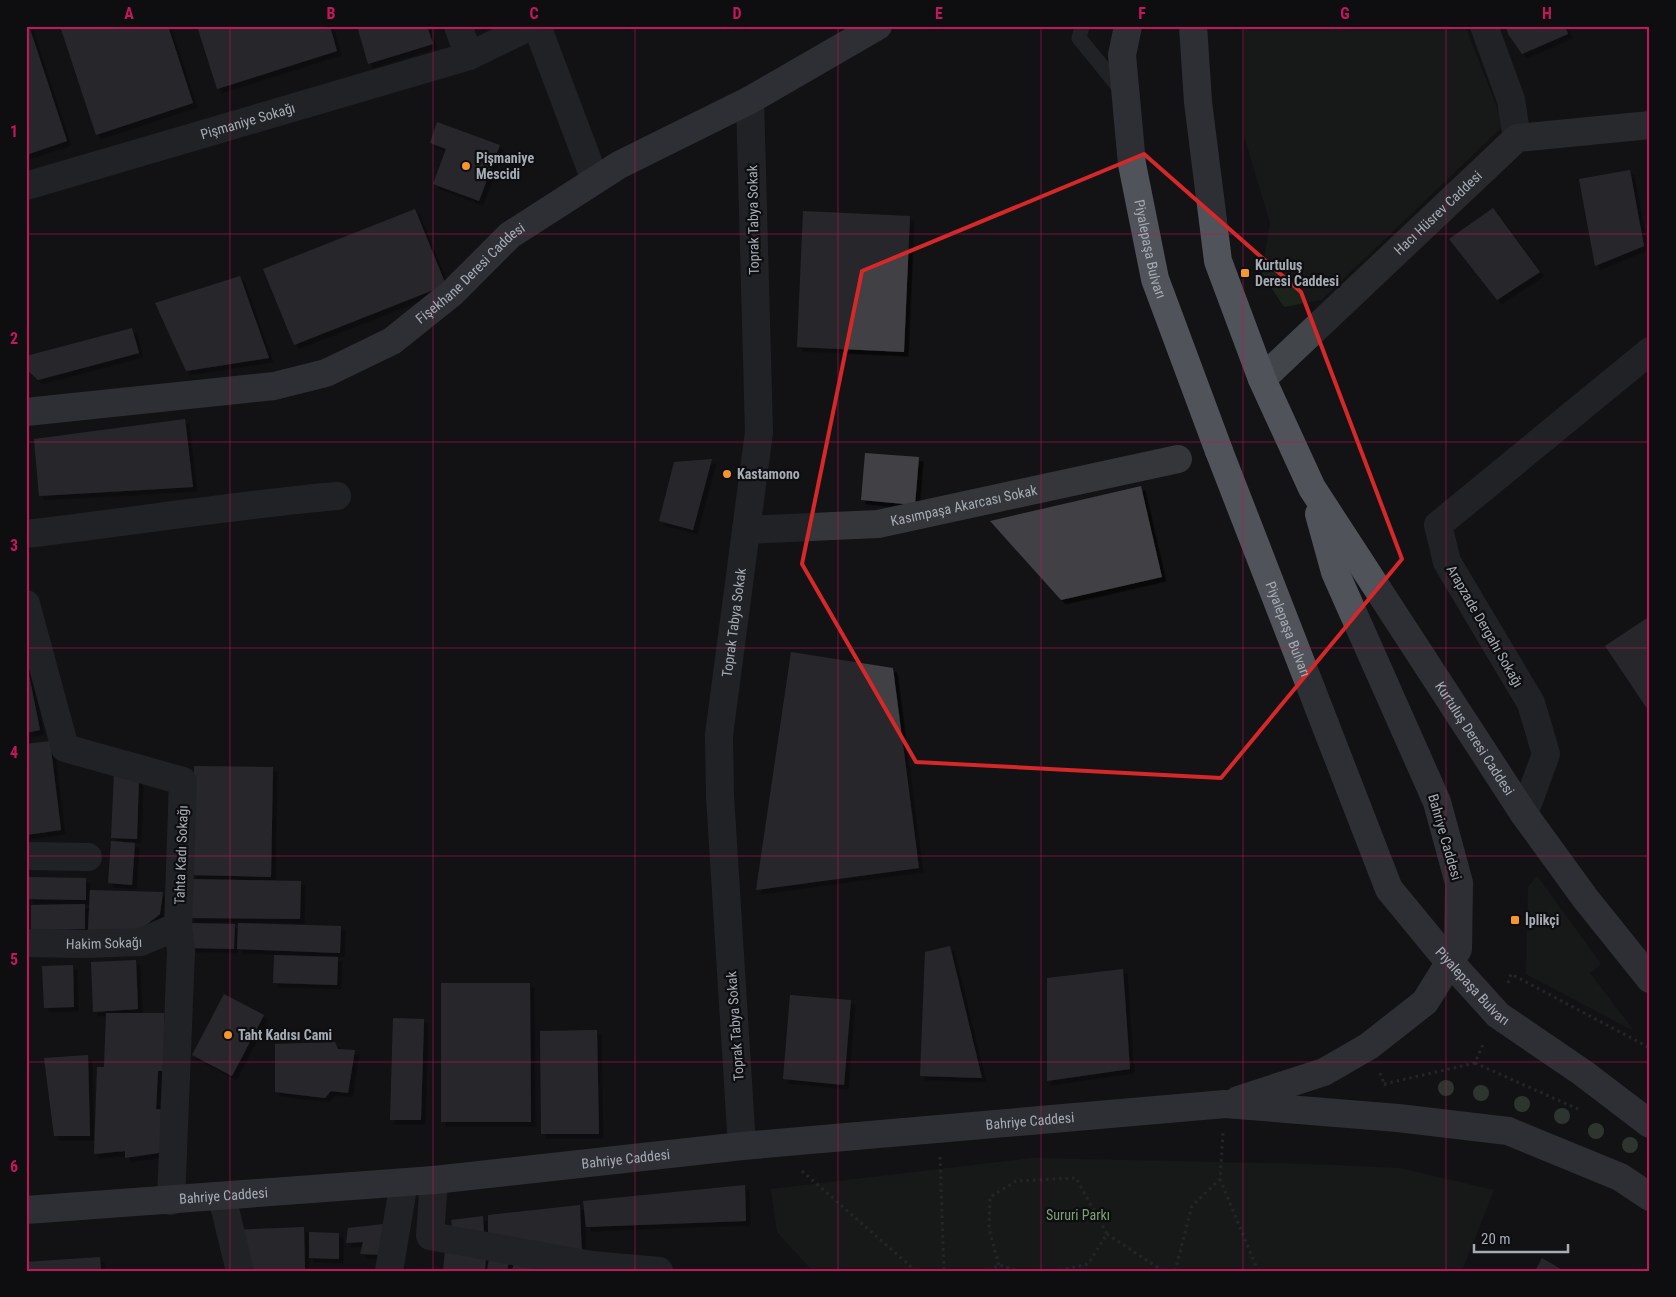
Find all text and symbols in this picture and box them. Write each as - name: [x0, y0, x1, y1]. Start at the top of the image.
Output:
- text: A: [124, 4, 134, 23]
- text: B: [327, 4, 336, 23]
- text: C: [529, 4, 539, 23]
- text: D: [732, 4, 742, 23]
- text: E: [935, 4, 943, 23]
- text: F: [1138, 4, 1146, 23]
- text: G: [1340, 4, 1350, 23]
- text: H: [1542, 4, 1552, 23]
- street label: Pişmaniye Sokağı: [199, 100, 297, 142]
- text: 1: [10, 122, 18, 141]
- place label: Pişmaniye Mescidi: [476, 150, 534, 182]
- marker: Pişmaniye Mescidi: [460, 160, 472, 172]
- street label: Toprak Tabya Sokak: [744, 164, 762, 275]
- street label: Hacı Hüsrev Caddesi: [1391, 168, 1485, 258]
- street label: Piyalepaşa Bulvarı: [1131, 198, 1170, 301]
- street label: Fişekhane Deresi Caddesi: [412, 220, 528, 327]
- place label: Kurtuluş Deresi Caddesi: [1255, 257, 1339, 289]
- marker: Kurtuluş Deresi Caddesi: [1239, 267, 1251, 279]
- text: 2: [10, 329, 18, 348]
- place label: Kastamono: [737, 466, 800, 482]
- marker: Kastamono: [721, 468, 733, 480]
- street label: Kasımpaşa Akarcası Sokak: [889, 482, 1039, 529]
- text: 3: [10, 536, 18, 555]
- street label: Arapzade Dergahı Sokağı: [1444, 562, 1526, 690]
- street label: Toprak Tabya Sokak: [719, 566, 749, 678]
- street label: Piyalepaşa Bulvarı: [1262, 579, 1314, 679]
- street label: Kurtuluş Deresi Caddesi: [1432, 679, 1518, 798]
- text: 4: [10, 743, 18, 762]
- street label: Bahriye Caddesi: [1425, 792, 1465, 882]
- street label: Tahta Kadı Sokağı: [171, 805, 191, 905]
- place label: İplikçi: [1525, 912, 1559, 928]
- marker: İplikçi: [1509, 914, 1521, 926]
- street label: Hakim Sokağı: [66, 934, 142, 952]
- street label: Piyalepaşa Bulvarı: [1432, 944, 1512, 1028]
- text: 5: [10, 950, 18, 969]
- street label: Toprak Tabya Sokak: [723, 970, 747, 1081]
- place label: Taht Kadısı Cami: [238, 1027, 332, 1043]
- marker: Taht Kadısı Cami: [222, 1029, 234, 1041]
- street label: Bahriye Caddesi: [985, 1109, 1075, 1133]
- street label: Bahriye Caddesi: [581, 1146, 671, 1172]
- text: 6: [10, 1157, 18, 1176]
- street label: Bahriye Caddesi: [179, 1184, 268, 1207]
- park label: Sururi Parkı: [1046, 1207, 1110, 1223]
- scale bar: [1474, 1222, 1567, 1254]
- text: 20 m: [1481, 1230, 1511, 1248]

